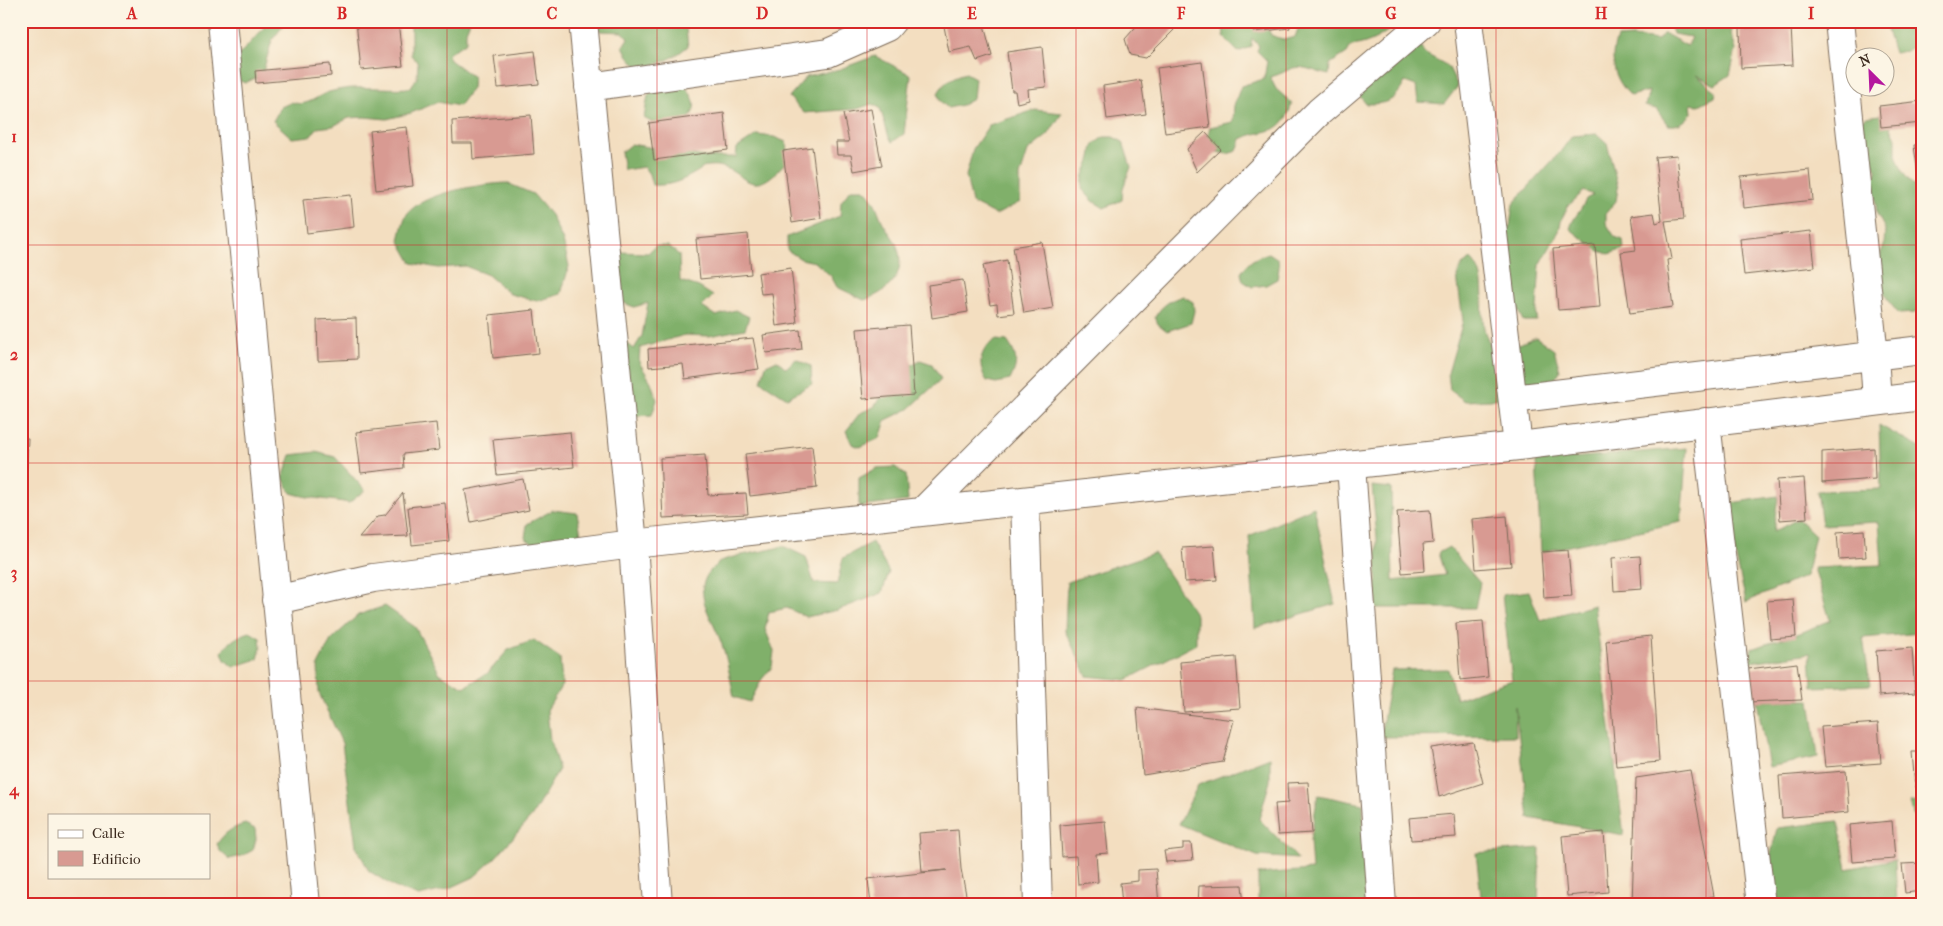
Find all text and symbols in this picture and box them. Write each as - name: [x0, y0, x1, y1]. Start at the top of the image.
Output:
- text: A: [126, 4, 138, 23]
- text: B: [337, 4, 347, 23]
- text: C: [547, 4, 558, 23]
- text: D: [756, 4, 768, 23]
- text: E: [967, 4, 977, 23]
- text: F: [1176, 4, 1186, 23]
- text: G: [1385, 4, 1397, 23]
- text: H: [1595, 4, 1608, 23]
- text: I: [1808, 4, 1815, 23]
- north arrow: [1846, 48, 1896, 98]
- text: N: [1857, 51, 1874, 71]
- text: 1: [11, 127, 17, 146]
- text: 2: [10, 345, 18, 364]
- text: 3: [11, 563, 17, 583]
- text: 4: [8, 780, 20, 800]
- legend: [48, 814, 210, 878]
- text: Calle: [92, 824, 125, 842]
- text: Edificio: [92, 850, 141, 868]

